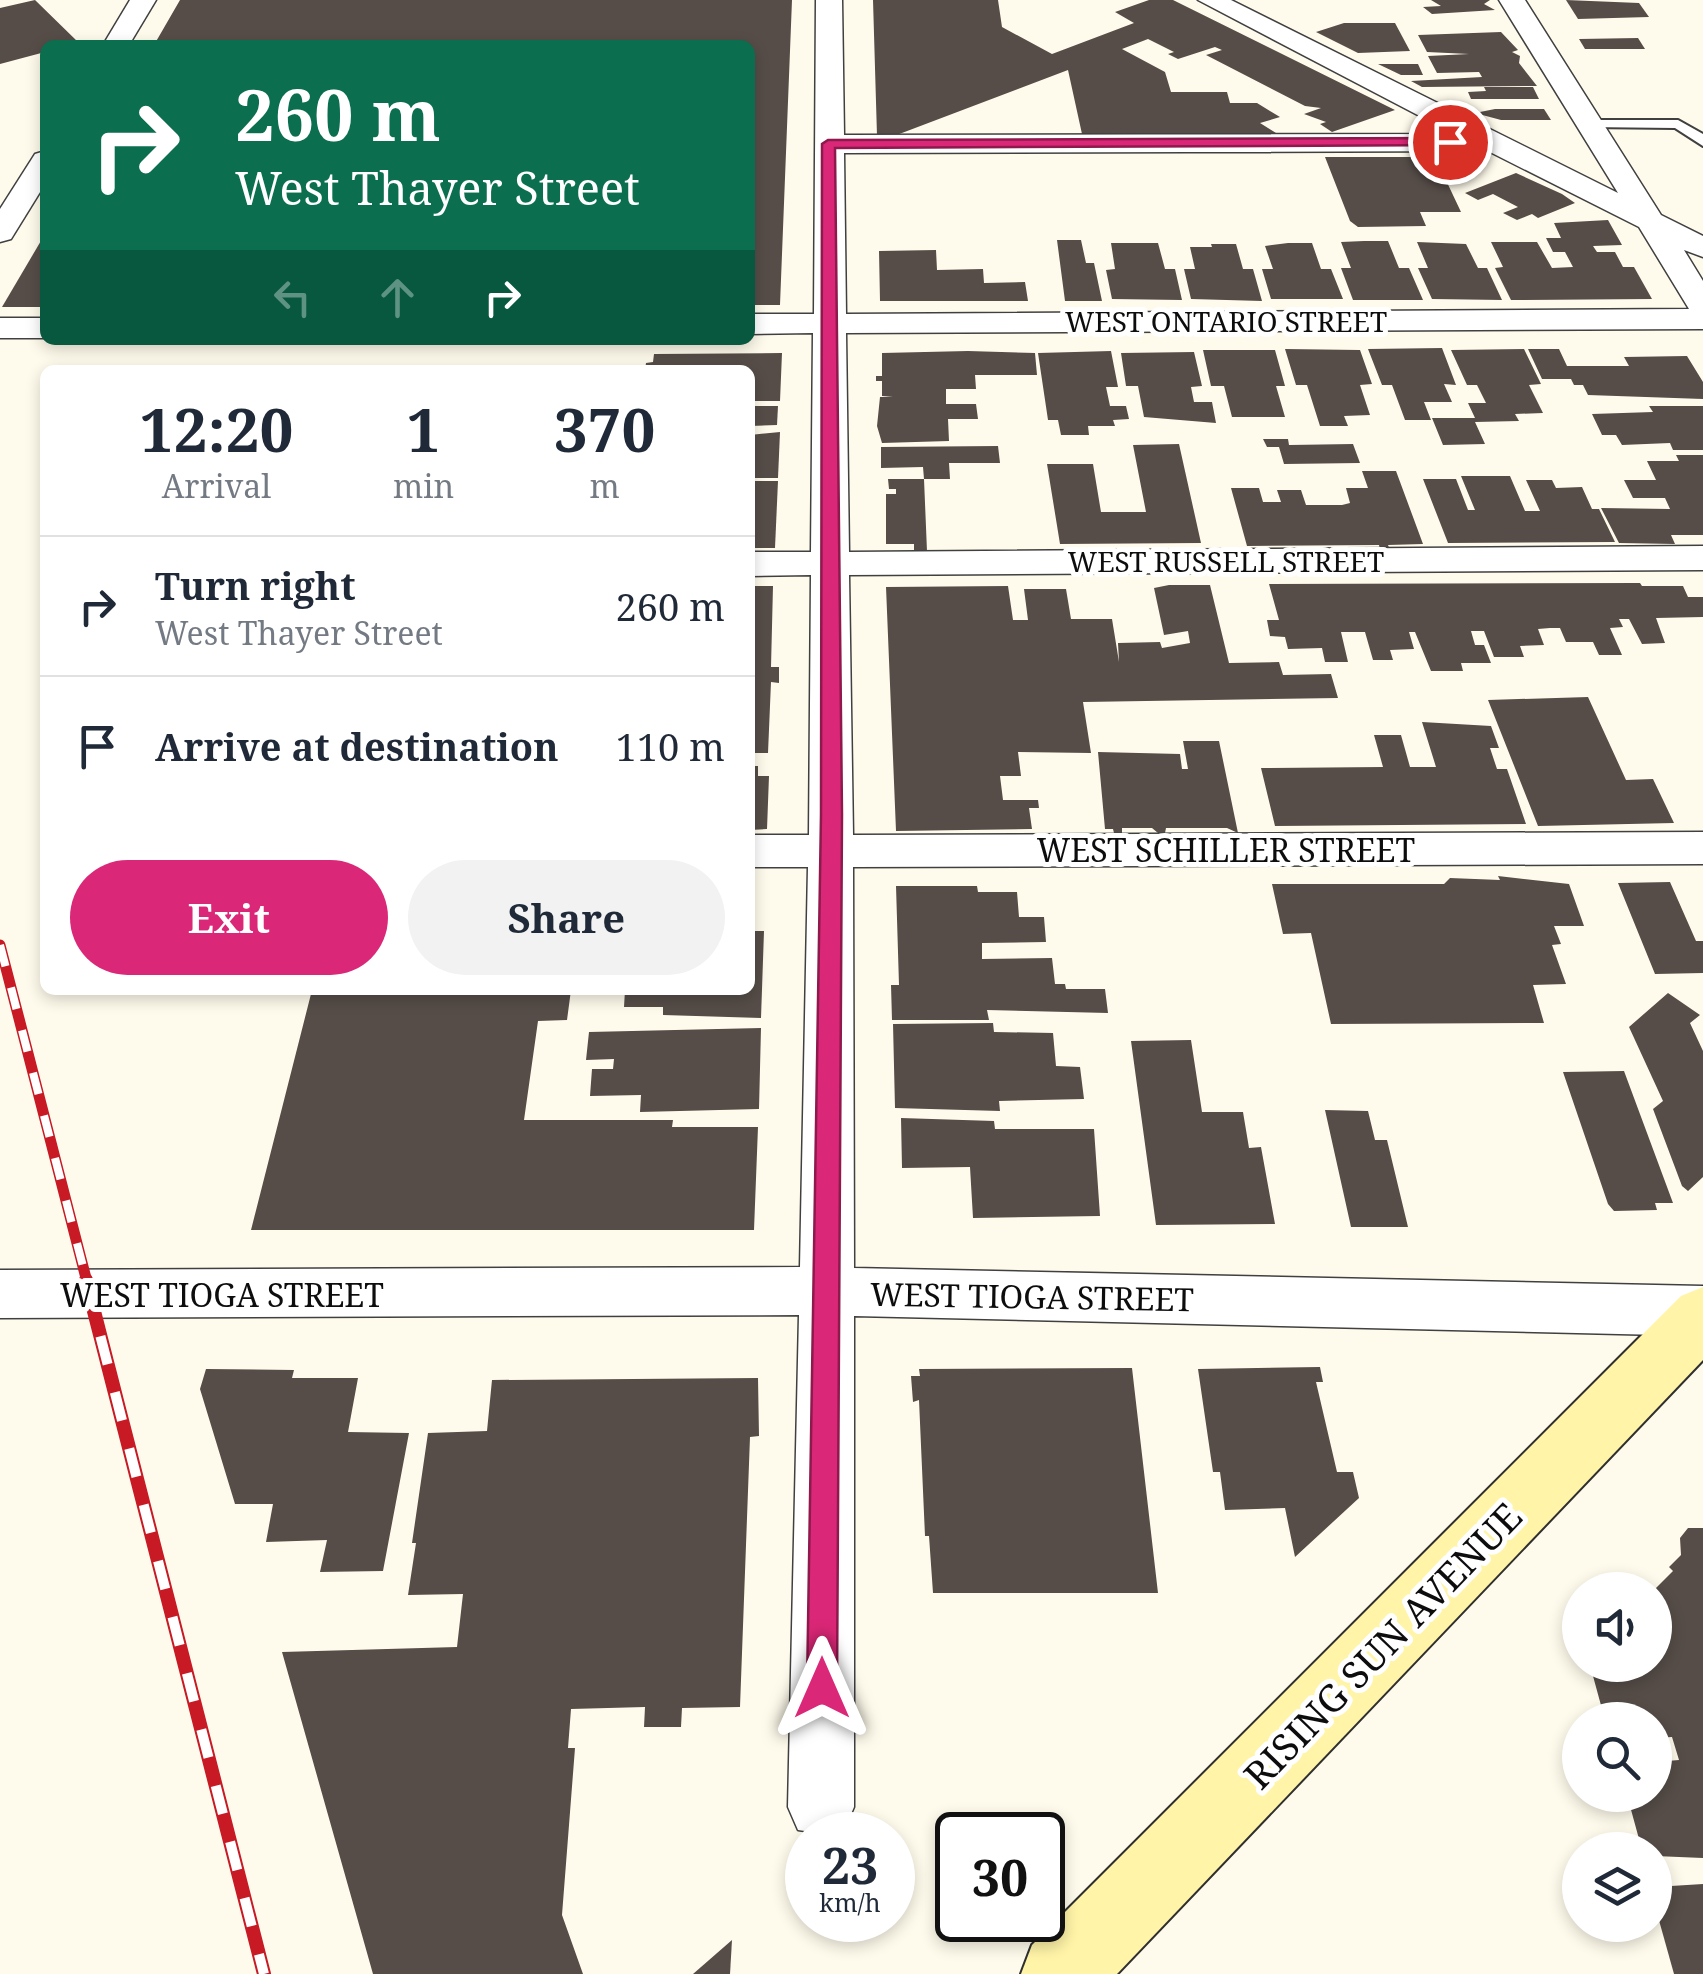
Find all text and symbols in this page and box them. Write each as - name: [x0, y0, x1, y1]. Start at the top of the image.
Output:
- text: 260 m: [235, 66, 441, 162]
- icon: right: [70, 80, 200, 210]
- pin: [1408, 100, 1493, 185]
- icon: arrive: [1423, 115, 1478, 170]
- text: West Thayer Street: [235, 157, 640, 218]
- icon: left: [265, 270, 320, 325]
- icon: ahead: [370, 270, 425, 325]
- icon: right: [475, 270, 530, 325]
- street label: WEST ONTARIO STREET: [1065, 302, 1387, 340]
- text: 12:20: [140, 388, 293, 470]
- text: 1: [407, 388, 441, 470]
- text: 370: [554, 388, 655, 470]
- text: Arrival: [162, 464, 271, 507]
- text: min: [393, 464, 454, 507]
- text: m: [589, 464, 620, 507]
- street label: WEST RUSSELL STREET: [1068, 542, 1384, 580]
- text: Turn right: [155, 559, 356, 611]
- icon: right: [70, 579, 125, 634]
- text: 260 m: [615, 580, 725, 632]
- text: West Thayer Street: [155, 611, 443, 654]
- icon: arrive: [70, 719, 125, 774]
- text: Arrive at destination: [155, 720, 559, 772]
- text: 110 m: [615, 720, 725, 772]
- street label: WEST SCHILLER STREET: [1037, 828, 1415, 871]
- button: Exit: [70, 860, 388, 975]
- button: Share: [408, 860, 725, 975]
- street label: WEST TIOGA STREET: [870, 1272, 1194, 1320]
- street label: WEST TIOGA STREET: [60, 1273, 384, 1316]
- street label: RISING SUN AVENUE: [1232, 1491, 1532, 1799]
- map controls: [1562, 1572, 1672, 1942]
- button: sound: [1562, 1572, 1672, 1682]
- position arrow: [770, 1636, 874, 1740]
- button: search: [1562, 1702, 1672, 1812]
- speed limit sign: 30: [935, 1812, 1065, 1942]
- text: 23: [822, 1831, 878, 1899]
- button: layers: [1562, 1832, 1672, 1942]
- text: km/h: [819, 1885, 881, 1919]

